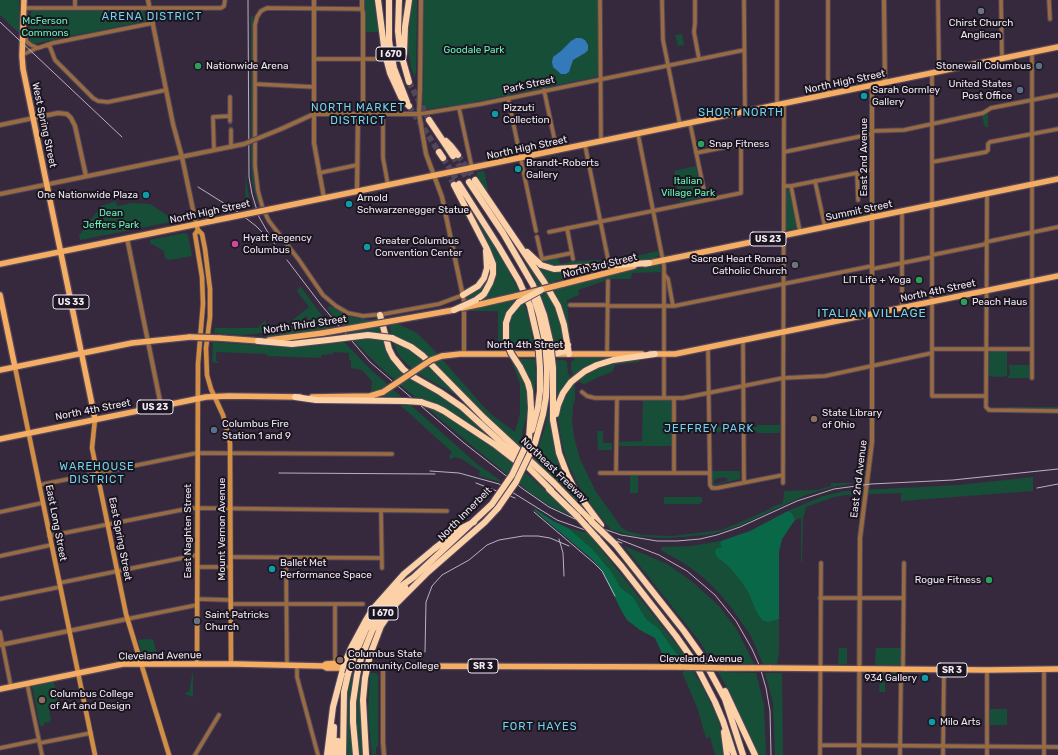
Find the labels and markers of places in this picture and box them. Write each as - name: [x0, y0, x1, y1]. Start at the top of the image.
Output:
- marker: Chirst Church Anglican: [976, 6, 986, 16]
- place label: Chirst Church Anglican: [949, 17, 1013, 40]
- place label: Nationwide Arena: [206, 60, 289, 72]
- place label: Stonewall Columbus: [936, 60, 1031, 72]
- marker: Nationwide Arena: [193, 61, 203, 71]
- marker: Stonewall Columbus: [1034, 61, 1044, 71]
- place label: United States Post Office: [948, 78, 1012, 102]
- place label: Sarah Gormley Gallery: [872, 84, 940, 108]
- marker: United States Post Office: [1015, 85, 1025, 95]
- marker: Sarah Gormley Gallery: [859, 91, 869, 101]
- place label: Pizzuti Collection: [503, 102, 550, 126]
- marker: Pizzuti Collection: [490, 109, 500, 119]
- place label: Snap Fitness: [709, 138, 769, 150]
- marker: Snap Fitness: [696, 139, 706, 149]
- place label: Brandt-Roberts Gallery: [526, 157, 599, 180]
- marker: Brandt-Roberts Gallery: [513, 164, 523, 174]
- place label: One Nationwide Plaza: [37, 189, 138, 201]
- marker: One Nationwide Plaza: [141, 190, 151, 200]
- place label: Arnold Schwarzenegger Statue: [357, 192, 469, 216]
- marker: Arnold Schwarzenegger Statue: [344, 199, 354, 209]
- place label: Hyatt Regency Columbus: [243, 232, 312, 256]
- place label: Greater Columbus Convention Center: [375, 235, 462, 258]
- marker: Hyatt Regency Columbus: [230, 239, 240, 249]
- marker: Greater Columbus Convention Center: [362, 242, 372, 252]
- place label: Sacred Heart Roman Catholic Church: [691, 253, 787, 276]
- marker: Sacred Heart Roman Catholic Church: [790, 260, 800, 270]
- place label: LIT Life + Yoga: [843, 274, 911, 286]
- marker: LIT Life + Yoga: [914, 275, 924, 285]
- place label: Peach Haus: [972, 296, 1027, 308]
- marker: Peach Haus: [959, 297, 969, 307]
- place label: State Library of Ohio: [822, 407, 882, 430]
- marker: State Library of Ohio: [809, 414, 819, 424]
- place label: Columbus Fire Station 1 and 9: [222, 418, 291, 442]
- marker: Columbus Fire Station 1 and 9: [209, 425, 219, 435]
- place label: Ballet Met Performance Space: [280, 557, 372, 580]
- marker: Ballet Met Performance Space: [267, 564, 277, 574]
- place label: Rogue Fitness: [915, 574, 981, 586]
- marker: Rogue Fitness: [984, 575, 994, 585]
- place label: Saint Patricks Church: [205, 609, 269, 632]
- marker: Saint Patricks Church: [192, 616, 202, 626]
- place label: Columbus State Community College: [348, 648, 439, 672]
- marker: Columbus State Community College: [335, 655, 345, 665]
- place label: 934 Gallery: [864, 672, 917, 684]
- marker: 934 Gallery: [920, 673, 930, 683]
- place label: Columbus College of Art and Design: [50, 688, 134, 712]
- marker: Columbus College of Art and Design: [37, 695, 47, 705]
- place label: Milo Arts: [940, 716, 980, 728]
- marker: Milo Arts: [927, 717, 937, 727]

